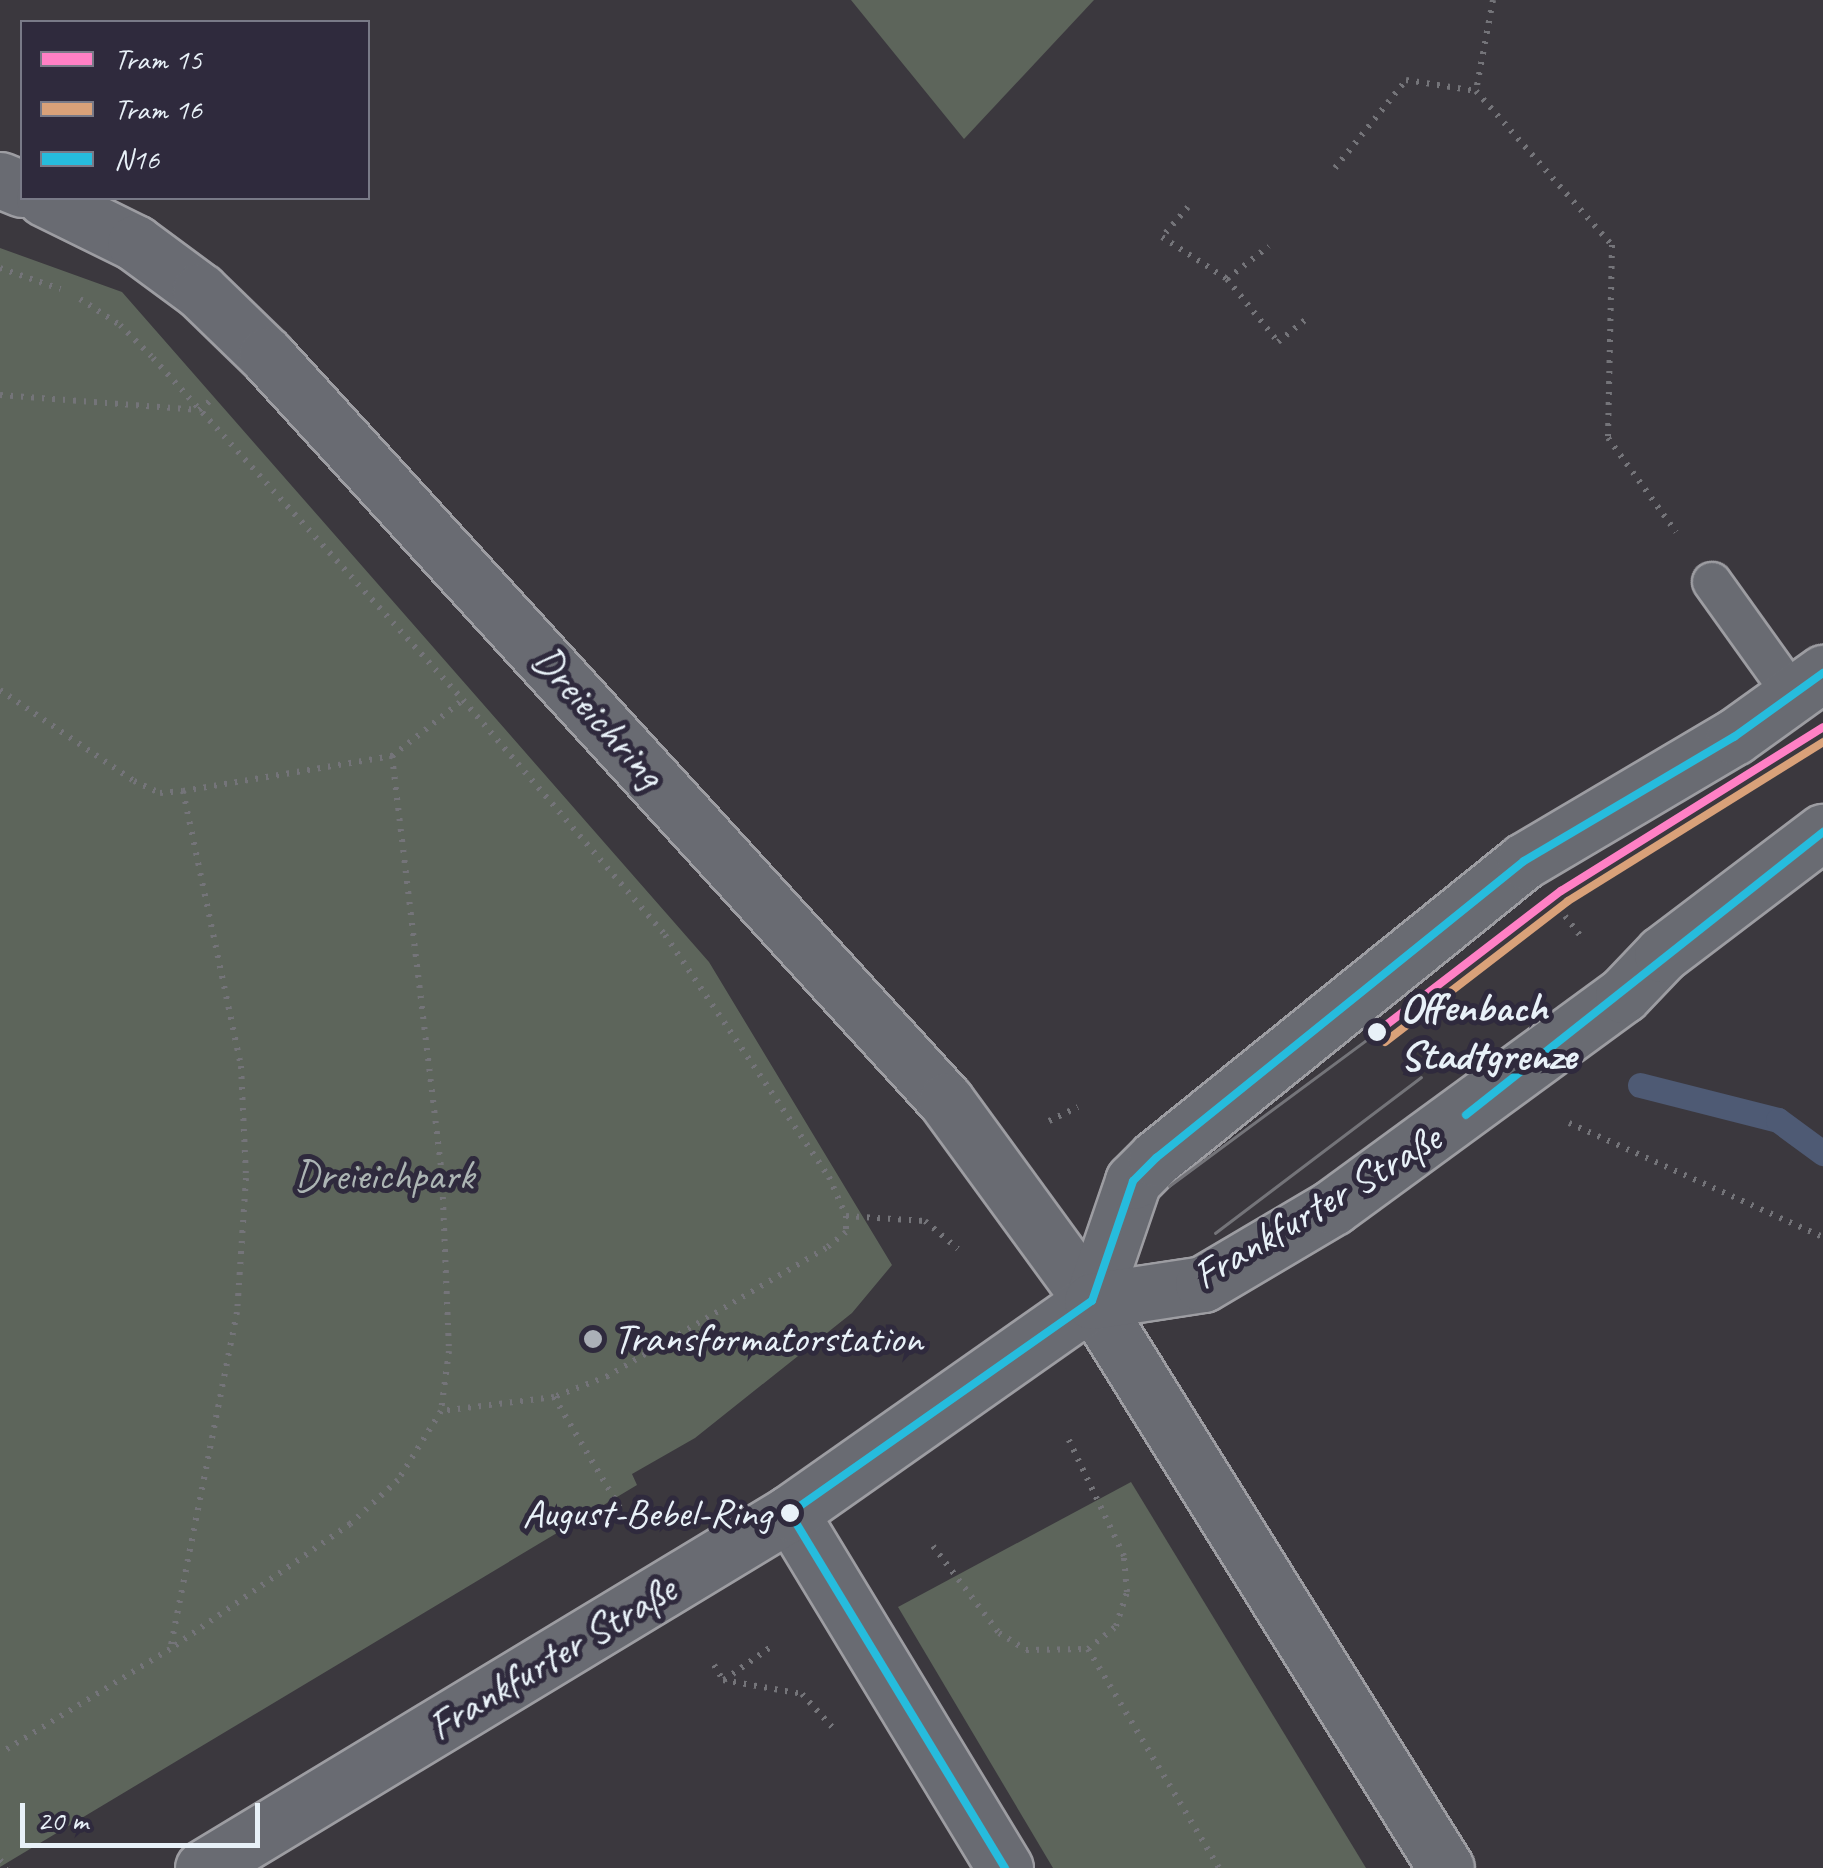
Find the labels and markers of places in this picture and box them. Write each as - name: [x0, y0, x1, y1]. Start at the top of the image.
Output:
- place label: Offenbach Stadtgrenze: [1400, 983, 1576, 1082]
- marker: Offenbach Stadtgrenze: [1364, 1019, 1390, 1045]
- place label: Transformatorstation: [613, 1314, 923, 1364]
- marker: Transformatorstation: [582, 1328, 604, 1350]
- place label: August-Bebel-Ring: [522, 1489, 771, 1537]
- marker: August-Bebel-Ring: [780, 1503, 800, 1523]

